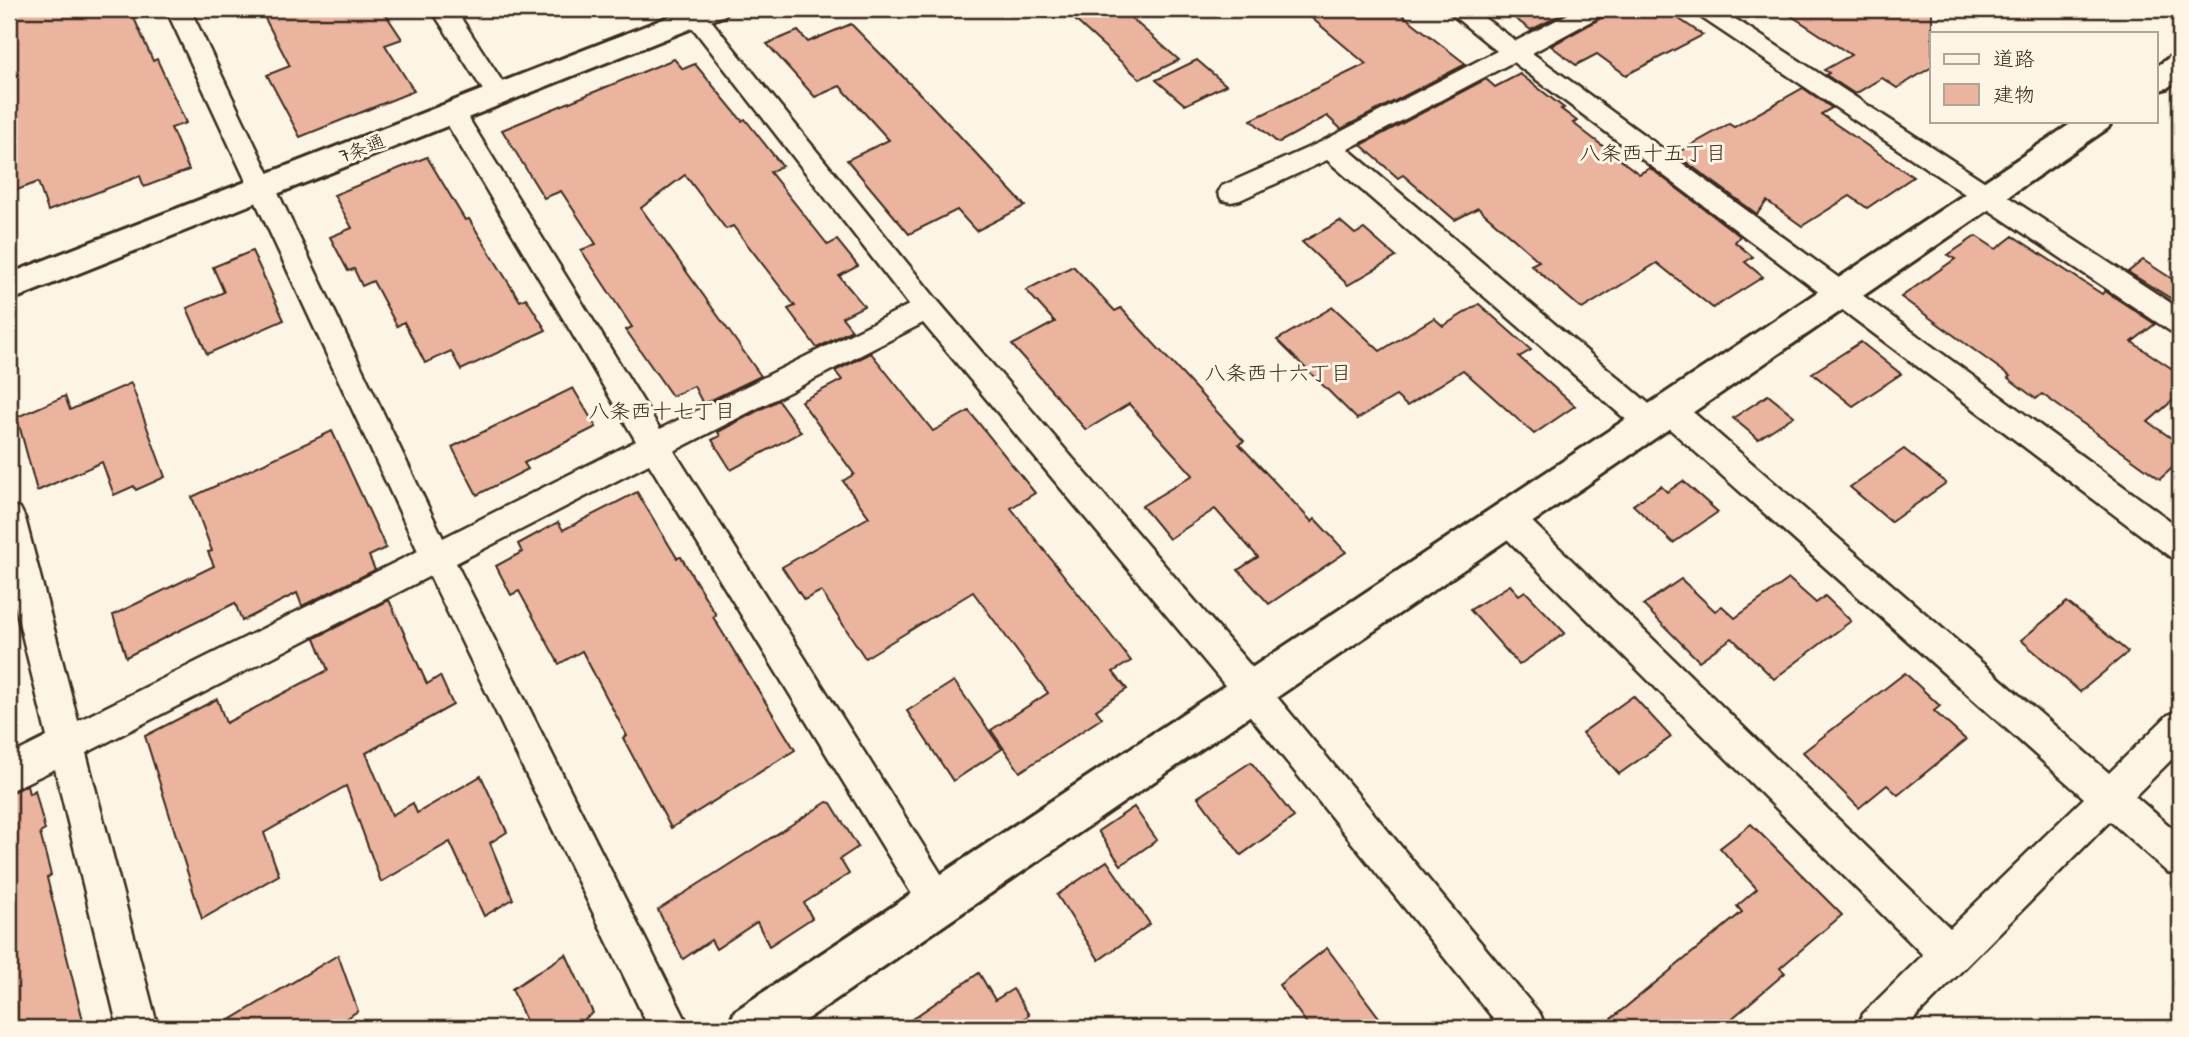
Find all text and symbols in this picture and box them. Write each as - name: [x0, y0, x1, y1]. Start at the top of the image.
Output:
- legend: [1930, 32, 2158, 122]
- text: 道路: [1993, 44, 2035, 73]
- text: 建物: [1993, 80, 2035, 109]
- street label: 7条通: [335, 127, 389, 169]
- district label: 八条西十五丁目: [1580, 138, 1727, 167]
- district label: 八条西十六丁目: [1205, 358, 1352, 387]
- district label: 八条西十七丁目: [589, 396, 736, 425]

